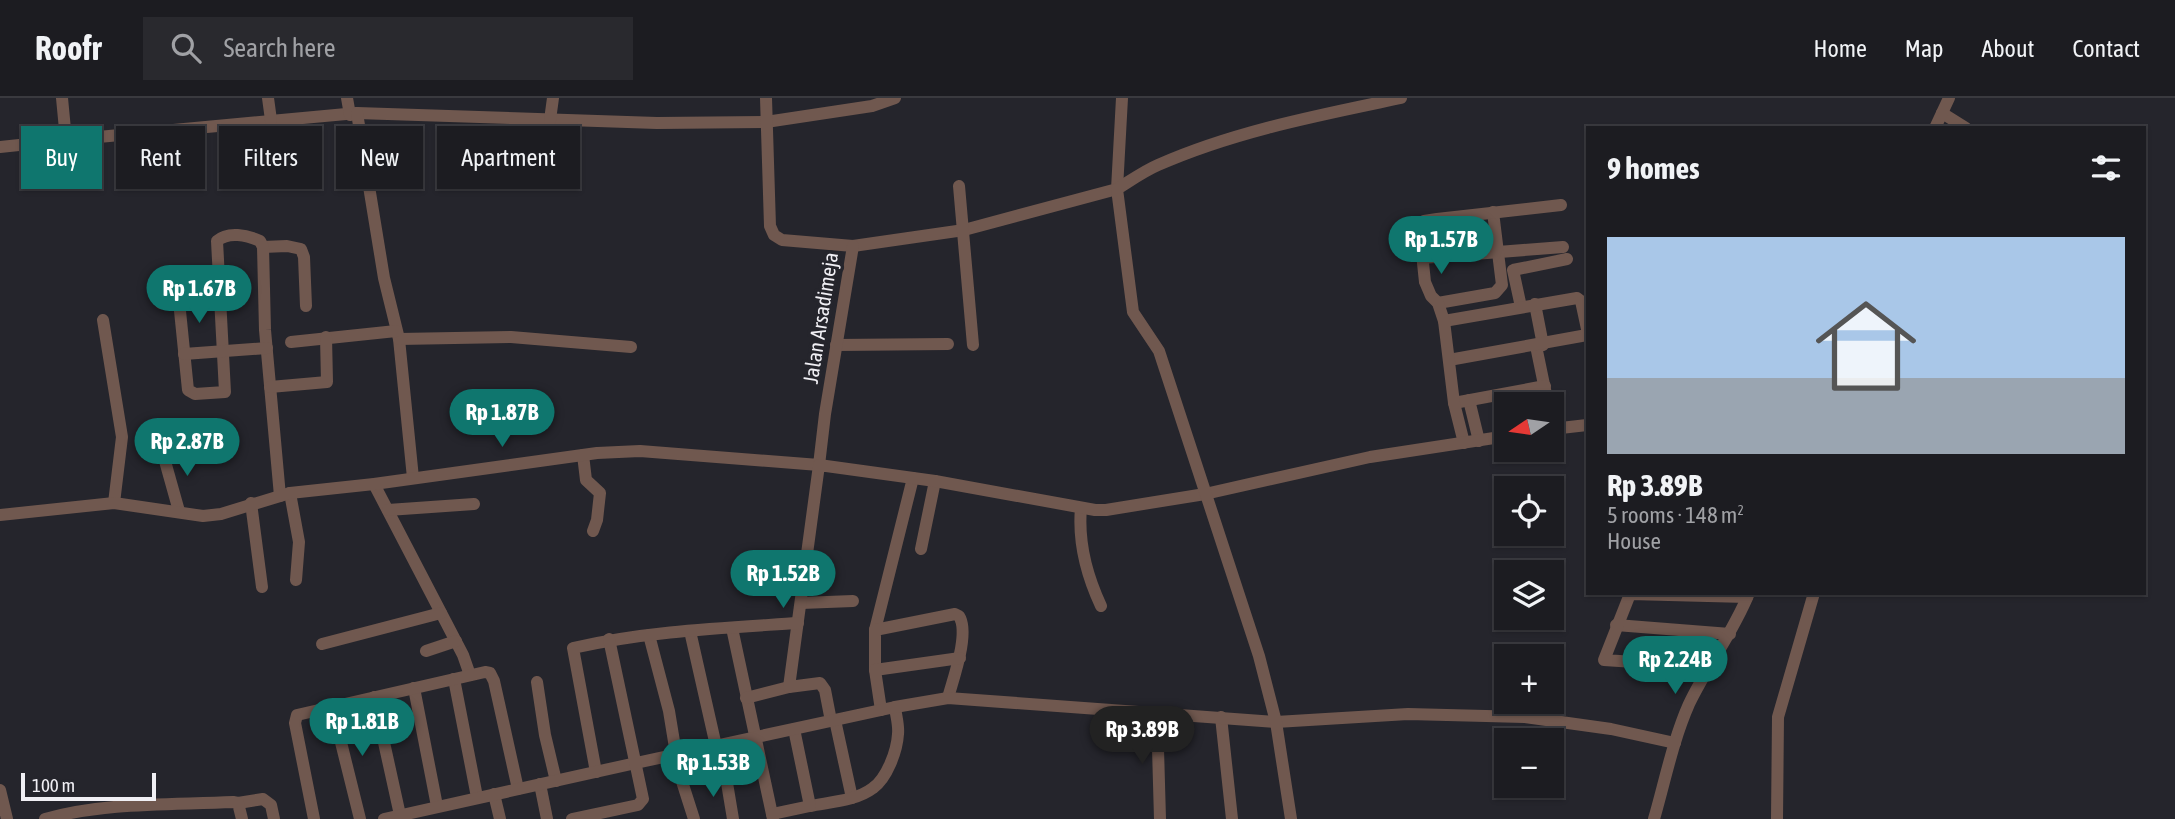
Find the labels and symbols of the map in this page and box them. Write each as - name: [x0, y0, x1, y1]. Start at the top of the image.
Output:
- pin: Rp 1.57B: [1369, 216, 1513, 276]
- street label: Jalan Arsadimeja: [798, 250, 842, 385]
- pin: Rp 1.67B: [127, 266, 271, 325]
- pin: Rp 1.87B: [430, 390, 574, 449]
- north arrow: [1494, 392, 1564, 462]
- pin: Rp 2.87B: [115, 418, 259, 478]
- pin: Rp 1.52B: [711, 550, 855, 610]
- pin: Rp 2.24B: [1603, 636, 1747, 696]
- pin: Rp 1.81B: [290, 698, 434, 758]
- pin: Rp 3.89B: [1070, 706, 1214, 766]
- pin: Rp 1.53B: [641, 740, 785, 799]
- scale bar: [21, 770, 156, 802]

